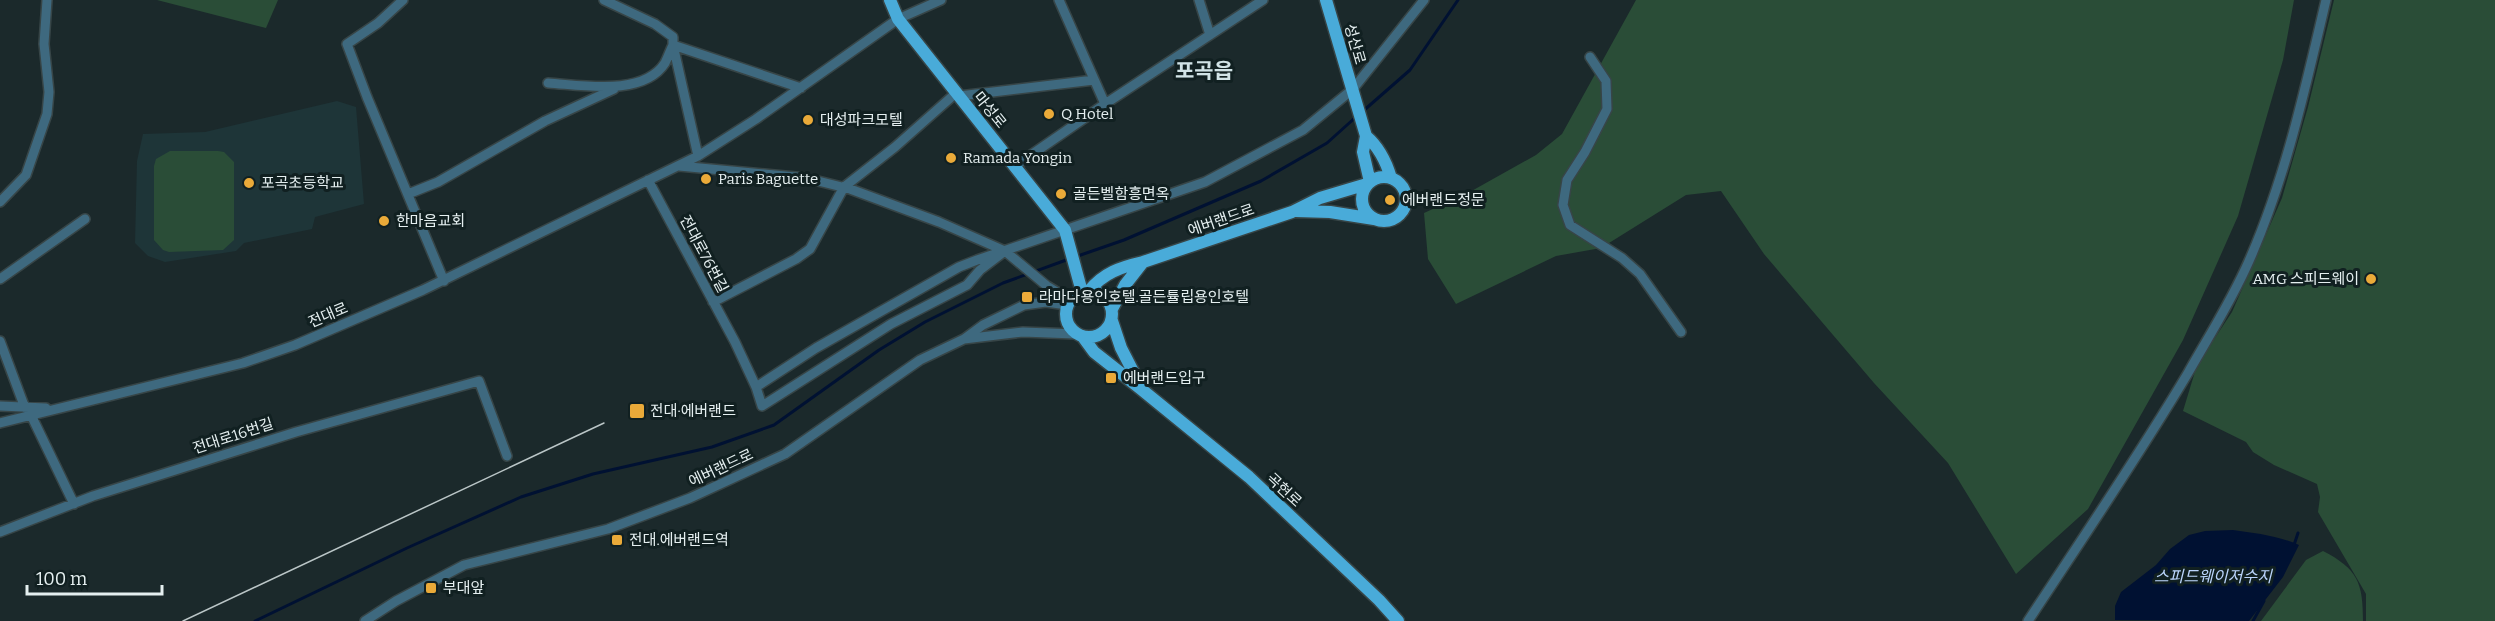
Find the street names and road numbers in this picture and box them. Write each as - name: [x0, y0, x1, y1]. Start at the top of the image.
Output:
- street label: 성산로: [1341, 22, 1369, 66]
- street label: 마성로: [970, 88, 1010, 132]
- street label: 에버랜드로: [1185, 200, 1257, 240]
- street label: 전대로76번길: [676, 212, 732, 296]
- street label: 전대로: [305, 299, 351, 331]
- street label: 전대로16번길: [190, 414, 276, 458]
- street label: 에버랜드로: [686, 445, 756, 491]
- street label: 곡현로: [1263, 469, 1305, 511]

